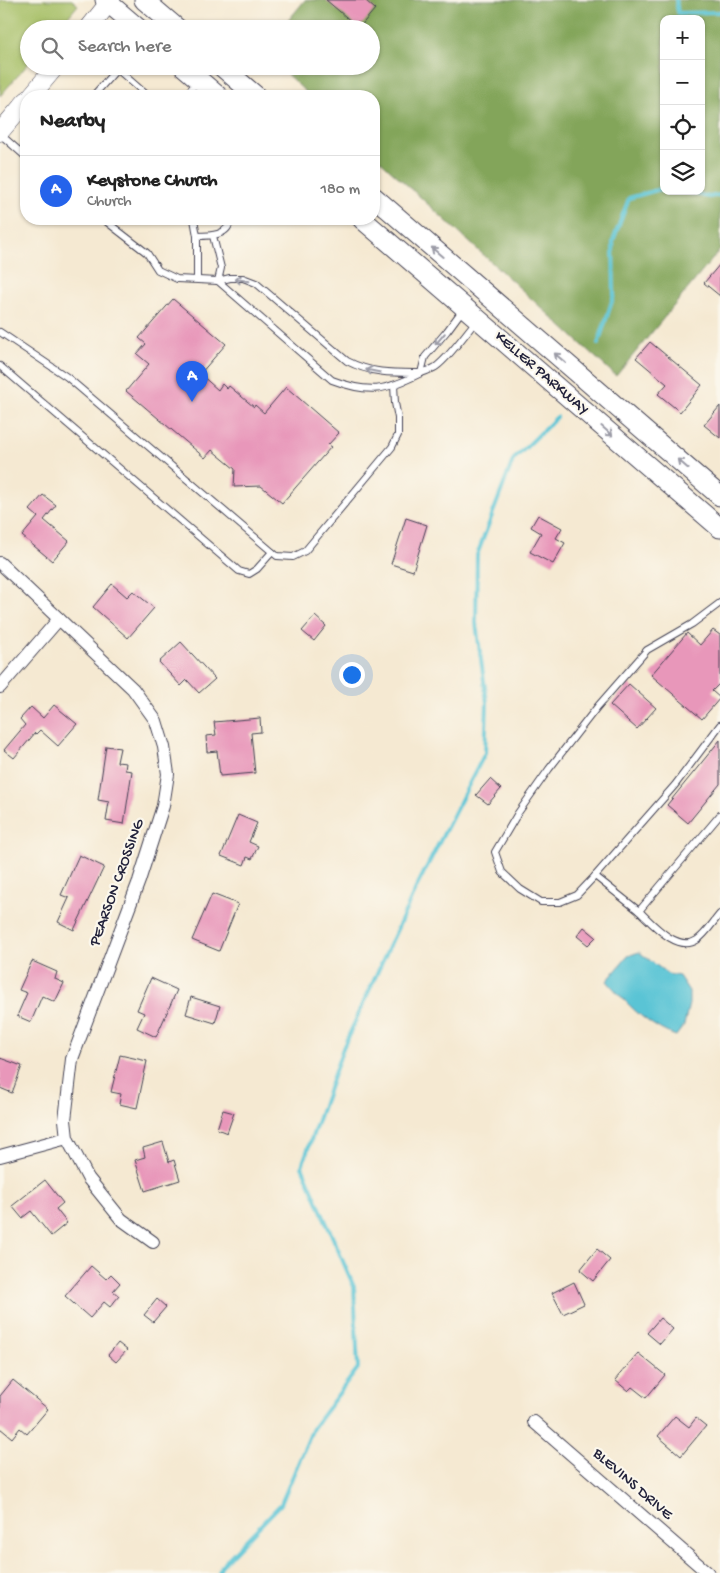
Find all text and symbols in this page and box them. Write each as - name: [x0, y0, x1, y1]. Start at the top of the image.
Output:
- map controls: [660, 15, 705, 195]
- button: +: [660, 15, 705, 60]
- search box: [20, 20, 380, 75]
- icon: search: [38, 34, 66, 62]
- text: Search here: [78, 36, 172, 59]
- button: −: [660, 60, 705, 105]
- button: locate: [660, 105, 705, 150]
- text: Nearby: [40, 110, 105, 135]
- button: layers: [660, 150, 705, 195]
- text: Keystone Church: [87, 170, 217, 193]
- text: A: [51, 181, 61, 200]
- text: 180 m: [321, 181, 360, 200]
- text: Church: [87, 193, 131, 212]
- one-way arrow: [431, 247, 444, 258]
- one-way arrow: [234, 274, 250, 284]
- street label: KELLER PARKWAY: [490, 328, 592, 420]
- one-way arrow: [435, 332, 446, 345]
- one-way arrow: [554, 353, 567, 364]
- pin: A: [176, 361, 208, 402]
- one-way arrow: [365, 365, 381, 375]
- one-way arrow: [600, 425, 613, 436]
- one-way arrow: [677, 459, 690, 470]
- your location: [339, 662, 365, 688]
- street label: PEARSON CROSSING: [86, 816, 150, 950]
- street label: BLEVINS DRIVE: [587, 1444, 677, 1526]

